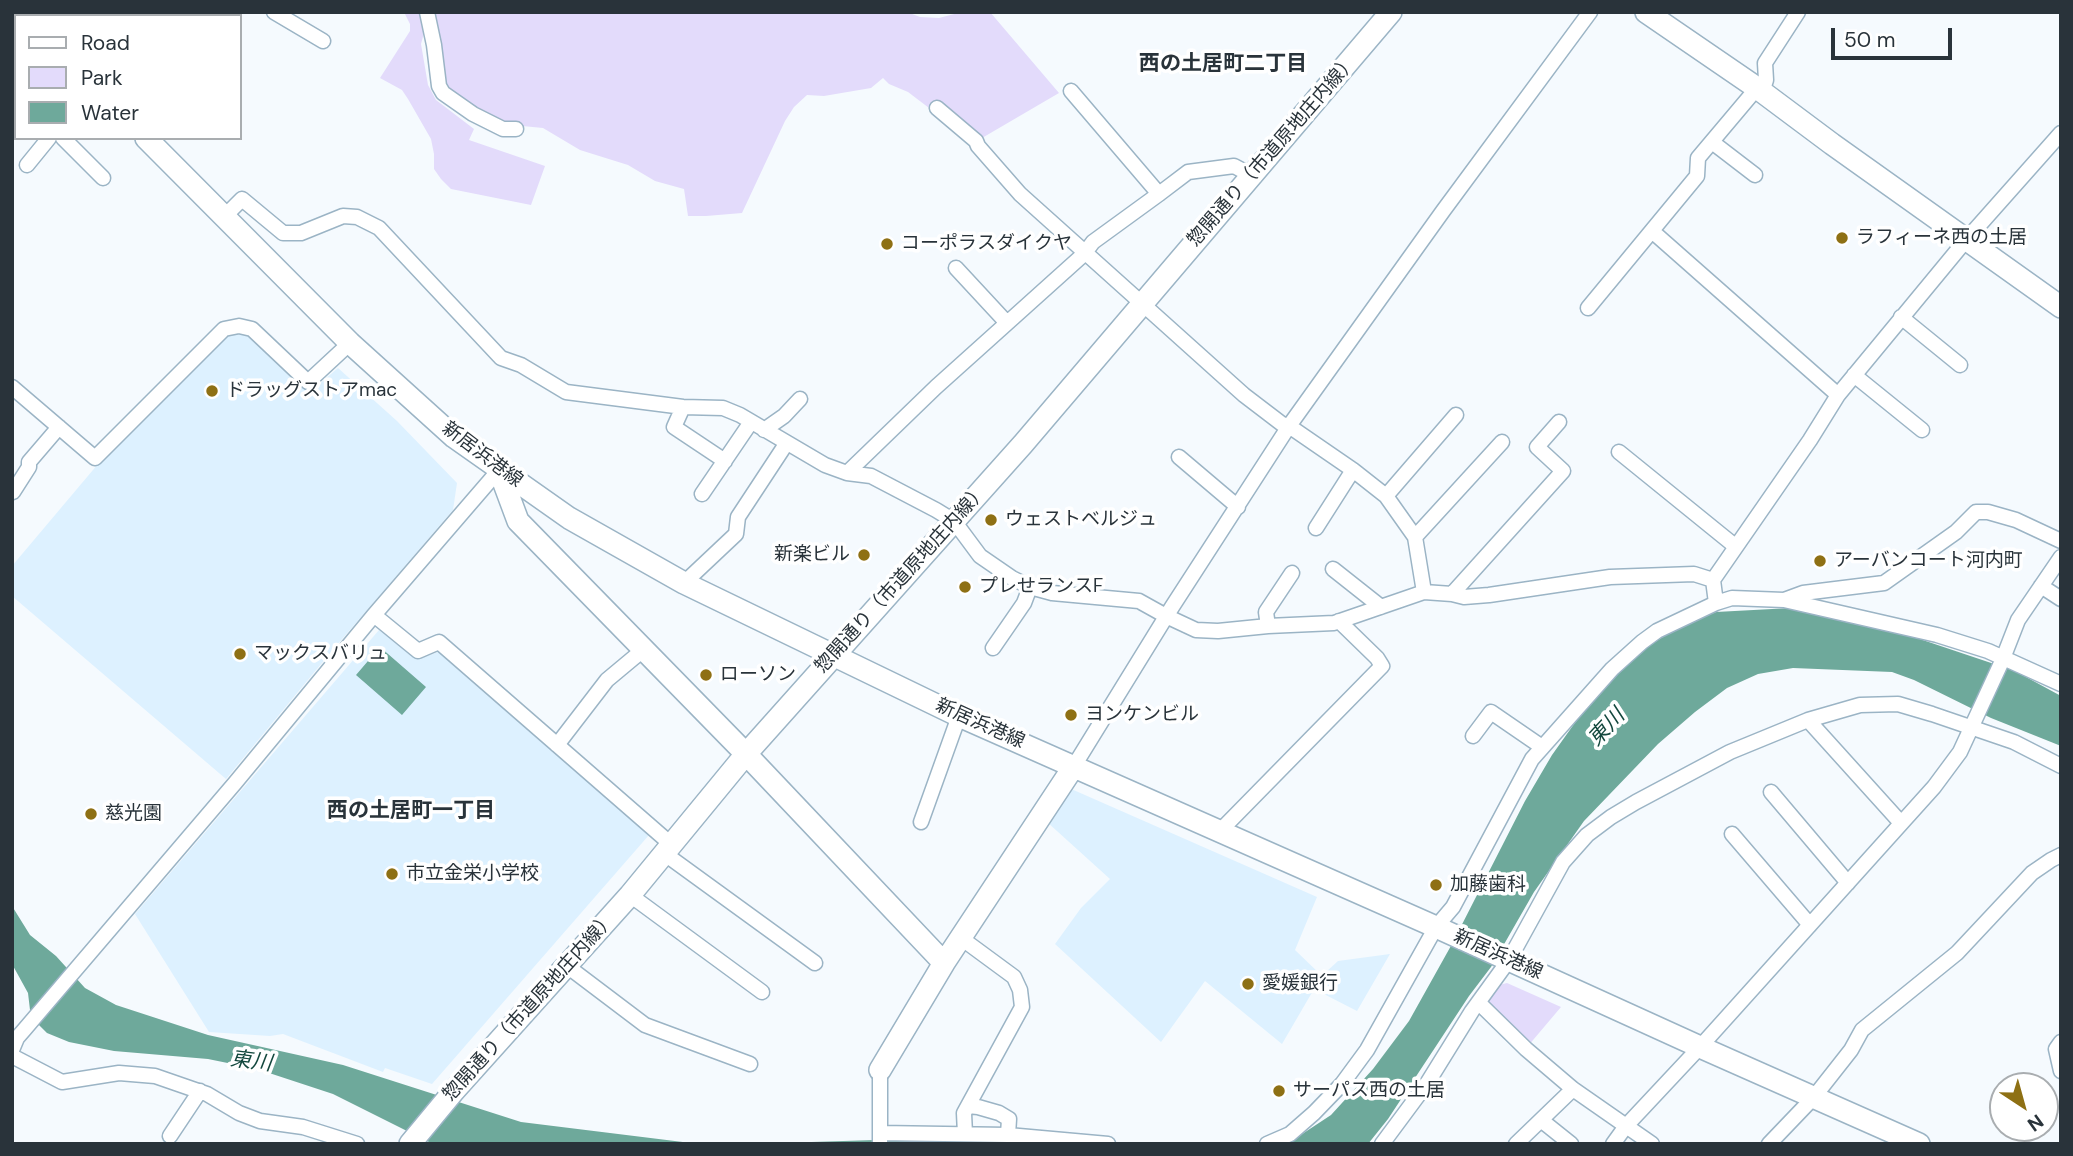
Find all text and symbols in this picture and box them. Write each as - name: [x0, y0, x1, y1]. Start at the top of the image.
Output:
- legend: [14, 14, 242, 140]
- scale bar: [1835, 14, 1956, 58]
- text: 50 m: [1844, 26, 1895, 54]
- text: Road: [81, 29, 130, 57]
- street label: 惣開通り（市道原地庄内線）: [1183, 50, 1363, 252]
- district label: 西の土居町二丁目: [1139, 51, 1307, 77]
- text: Park: [81, 64, 122, 92]
- text: Water: [81, 99, 139, 127]
- place label: ラフィーネ西の土居: [1856, 227, 2027, 249]
- marker: ラフィーネ西の土居: [1834, 230, 1850, 246]
- place label: コーポラスダイクヤ: [901, 233, 1072, 255]
- marker: コーポラスダイクヤ: [879, 236, 895, 252]
- place label: ドラッグストアmac: [226, 380, 397, 402]
- marker: ドラッグストアmac: [204, 383, 220, 399]
- street label: 新居浜港線: [437, 417, 527, 493]
- street label: 惣開通り（市道原地庄内線）: [811, 480, 993, 678]
- place label: ウェストベルジュ: [1005, 509, 1157, 531]
- marker: ウェストベルジュ: [983, 512, 999, 528]
- place label: 新楽ビル: [774, 544, 850, 566]
- marker: 新楽ビル: [856, 547, 872, 563]
- place label: アーバンコート河内町: [1834, 550, 2023, 572]
- marker: アーバンコート河内町: [1812, 553, 1828, 569]
- place label: プレせランスF: [979, 576, 1103, 598]
- marker: プレせランスF: [957, 579, 973, 595]
- place label: マックスバリュ: [254, 643, 387, 665]
- marker: マックスバリュ: [232, 646, 248, 662]
- place label: ローソン: [720, 664, 796, 686]
- marker: ローソン: [698, 667, 714, 683]
- street label: 新居浜港線: [932, 694, 1028, 754]
- place label: ヨンケンビル: [1085, 704, 1199, 726]
- water label: 東川: [1583, 704, 1631, 752]
- marker: ヨンケンビル: [1063, 707, 1079, 723]
- district label: 西の土居町一丁目: [327, 798, 495, 824]
- place label: 慈光園: [105, 803, 162, 825]
- marker: 慈光園: [83, 806, 99, 822]
- place label: 市立金栄小学校: [406, 863, 539, 885]
- marker: 市立金栄小学校: [384, 866, 400, 882]
- place label: 加藤歯科: [1450, 874, 1526, 896]
- marker: 加藤歯科: [1428, 877, 1444, 893]
- street label: 惣開通り（市道原地庄内線）: [439, 908, 621, 1106]
- street label: 新居浜港線: [1450, 925, 1546, 985]
- place label: 愛媛銀行: [1262, 973, 1338, 995]
- marker: 愛媛銀行: [1240, 976, 1256, 992]
- water label: 東川: [229, 1047, 273, 1077]
- north arrow: [1989, 1072, 2059, 1142]
- place label: サーパス西の土居: [1293, 1080, 1445, 1102]
- marker: サーパス西の土居: [1271, 1083, 1287, 1099]
- text: N: [2023, 1109, 2048, 1137]

